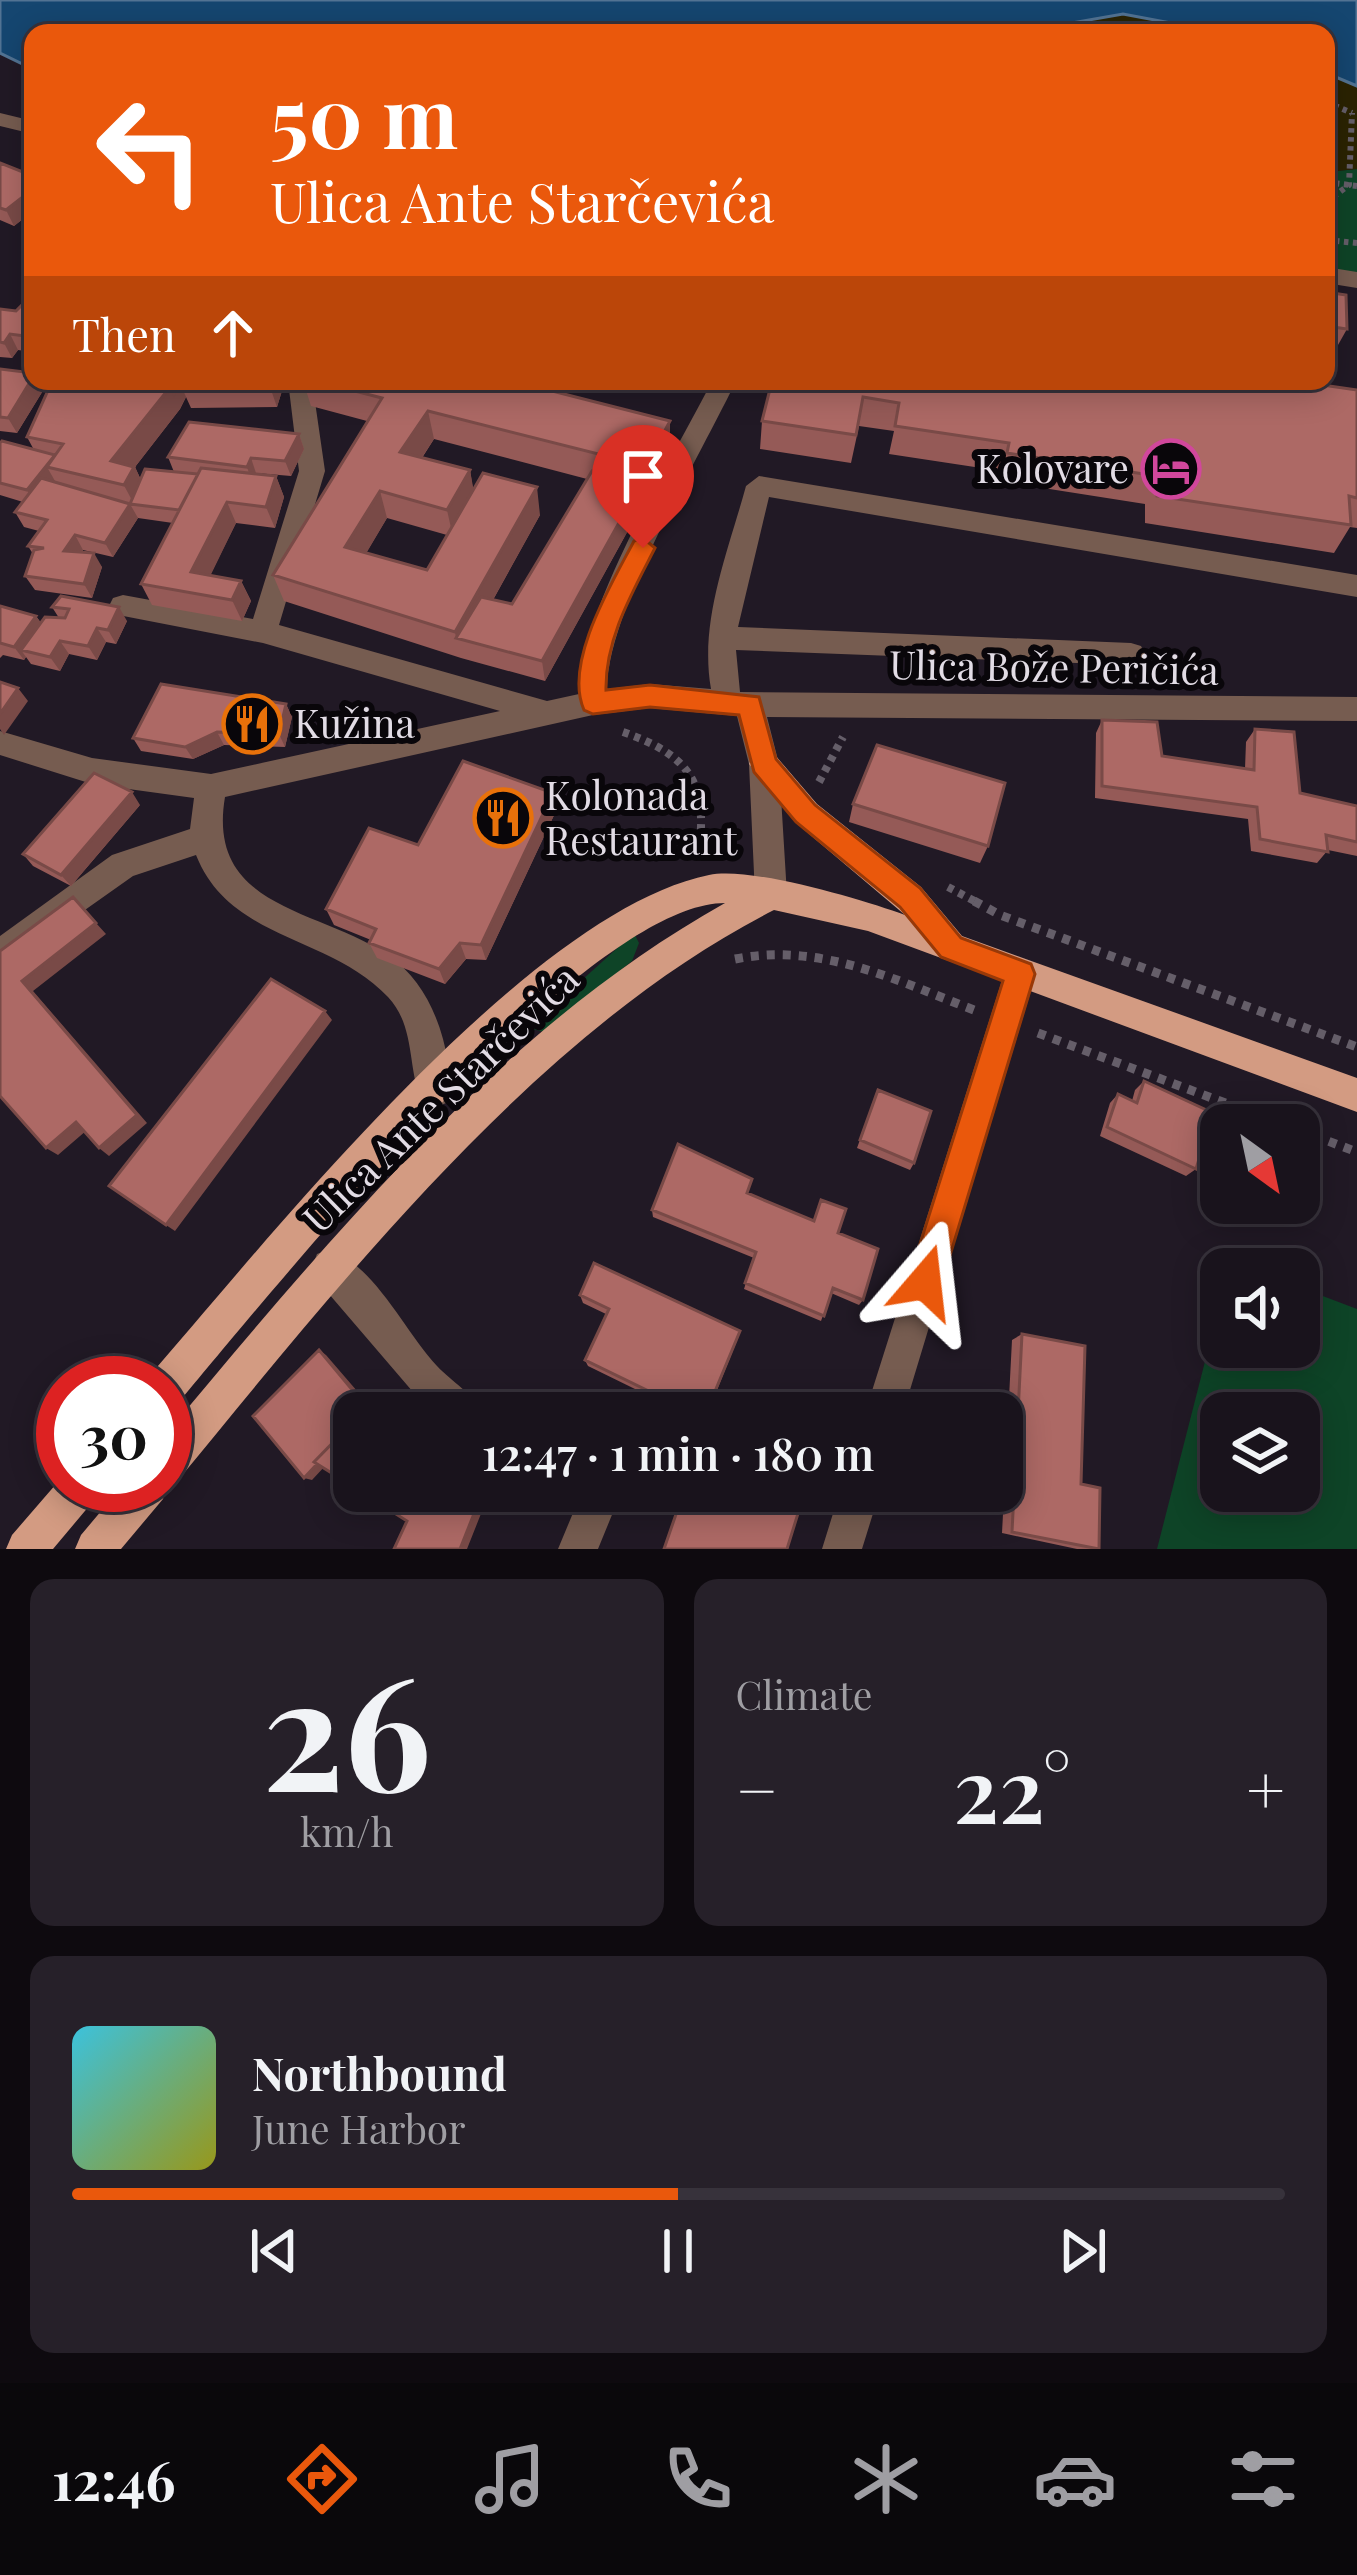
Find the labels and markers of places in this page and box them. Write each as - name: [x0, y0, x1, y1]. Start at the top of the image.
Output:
- pin: [592, 425, 694, 548]
- hotel icon: Kolovare: [1140, 438, 1202, 500]
- place label: Kolovare: [976, 441, 1129, 493]
- restaurant icon: Kužina: [221, 693, 283, 755]
- place label: Kužina: [294, 696, 415, 748]
- place label: Kolonada Restaurant: [545, 768, 738, 865]
- restaurant icon: Kolonada Restaurant: [472, 787, 534, 849]

